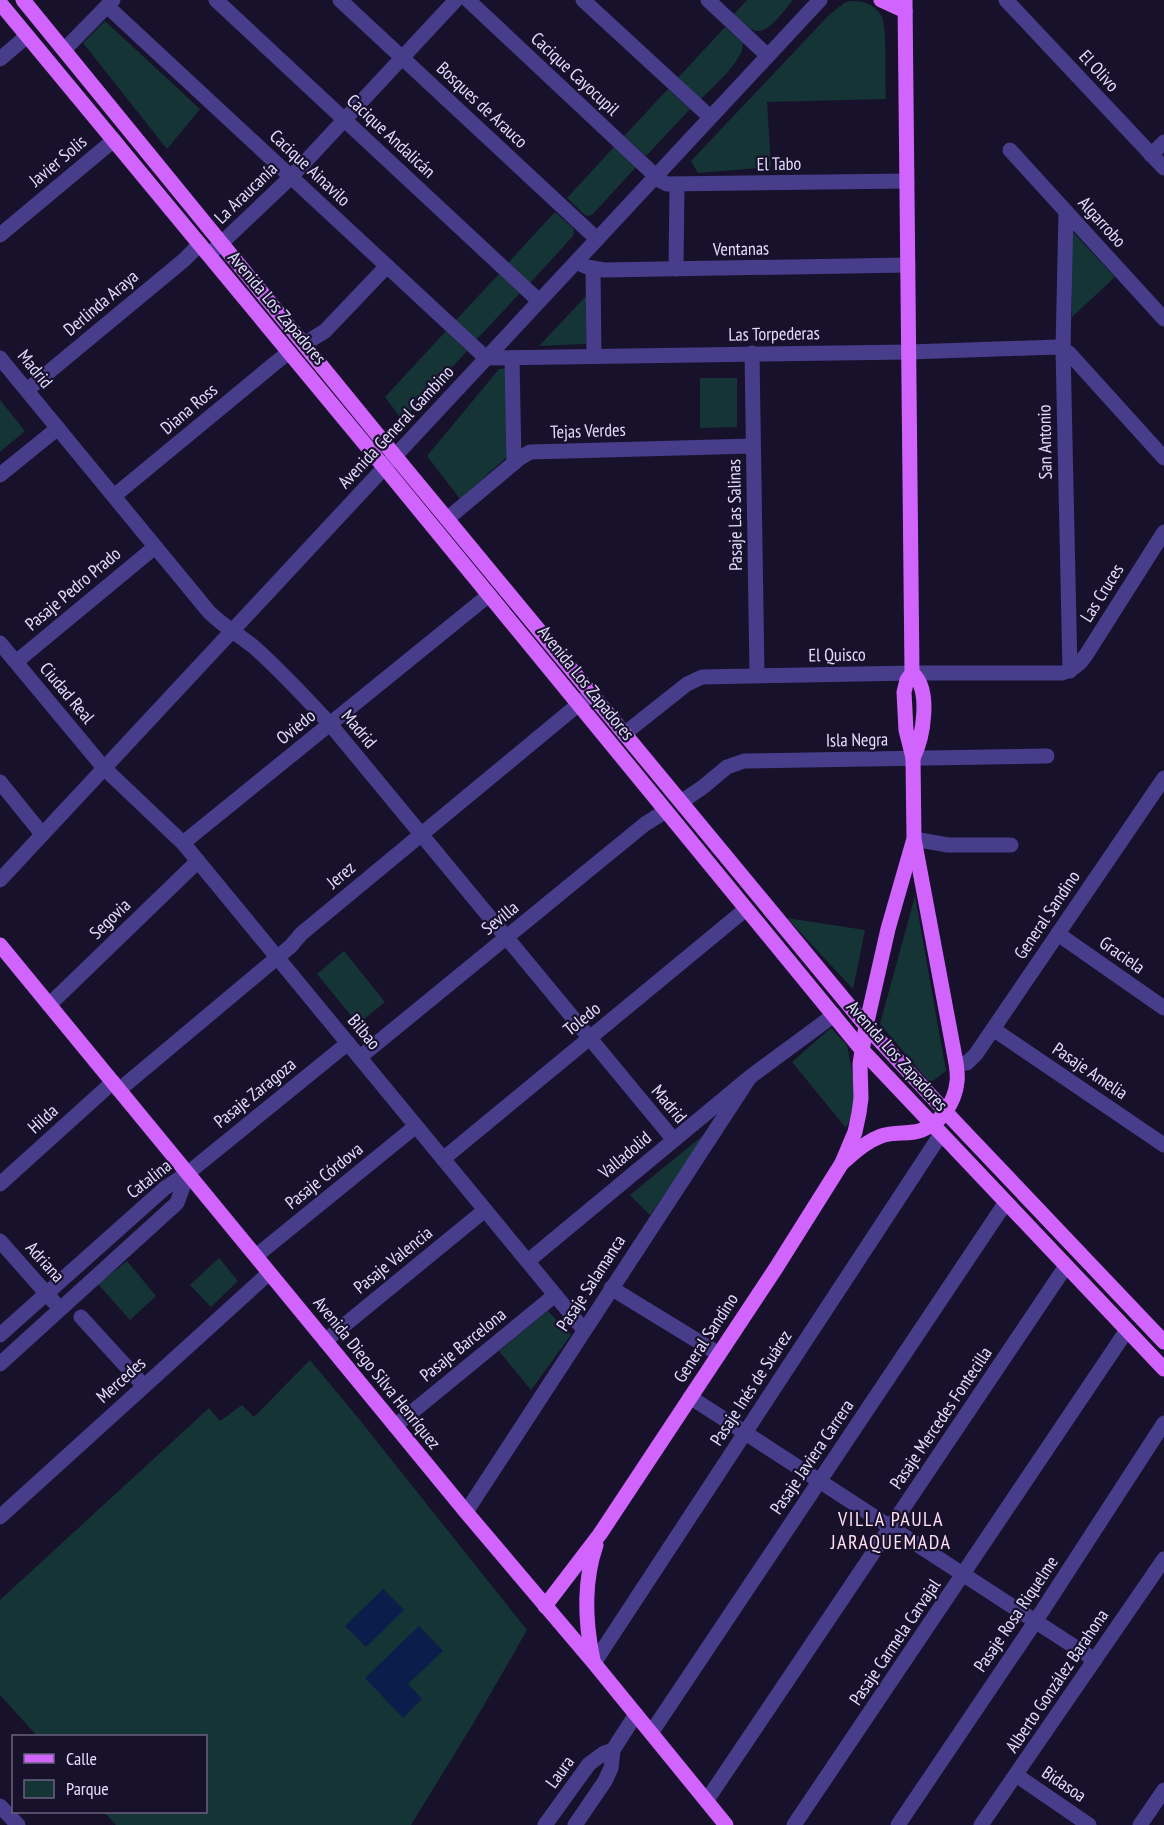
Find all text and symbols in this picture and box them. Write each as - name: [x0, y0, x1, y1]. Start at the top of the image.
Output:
- street label: Cacique Cayocupil: [526, 27, 625, 121]
- street label: El Olivo: [1074, 45, 1124, 96]
- street label: Bosques de Arauco: [432, 57, 533, 153]
- street label: Cacique Andalicán: [342, 89, 440, 183]
- street label: Cacique Ainavilo: [265, 124, 356, 211]
- street label: Javier Solis: [23, 130, 91, 192]
- street label: El Tabo: [757, 152, 802, 175]
- street label: La Araucanía: [209, 157, 282, 228]
- street label: Algarrobo: [1073, 191, 1131, 252]
- street label: Ventanas: [712, 237, 769, 261]
- street label: Avenida Los Zapadores: [223, 246, 331, 369]
- street label: Derlinda Araya: [59, 265, 143, 341]
- street label: Las Torpederas: [728, 321, 820, 346]
- street label: Madrid: [13, 345, 58, 393]
- street label: Avenida General Gambino: [333, 360, 459, 493]
- street label: Diana Ross: [155, 378, 222, 439]
- street label: San Antonio: [1032, 404, 1057, 480]
- street label: Tejas Verdes: [550, 418, 626, 443]
- street label: Pasaje Las Salinas: [722, 459, 747, 571]
- street label: Pasaje Pedro Prado: [20, 542, 125, 635]
- street label: Las Cruces: [1075, 559, 1128, 626]
- street label: Avenida Los Zapadores: [533, 621, 640, 745]
- street label: El Quisco: [808, 642, 866, 666]
- street label: Ciudad Real: [35, 657, 100, 729]
- street label: Oviedo: [272, 704, 320, 749]
- street label: Madrid: [337, 705, 382, 753]
- street label: Isla Negra: [826, 727, 888, 752]
- street label: Jerez: [321, 856, 360, 894]
- street label: General Sandino: [1009, 866, 1085, 963]
- street label: Segovia: [84, 894, 135, 944]
- street label: Sevilla: [476, 896, 523, 940]
- street label: Graciela: [1095, 931, 1149, 978]
- street label: Avenida Los Zapadores: [842, 996, 953, 1116]
- street label: Toledo: [558, 997, 605, 1041]
- street label: Bilbao: [343, 1009, 386, 1054]
- street label: Pasaje Amelia: [1048, 1037, 1132, 1104]
- street label: Pasaje Zaragoza: [209, 1053, 300, 1133]
- street label: Madrid: [647, 1080, 692, 1128]
- street label: Hilda: [23, 1099, 63, 1138]
- street label: Valladolid: [593, 1126, 656, 1184]
- street label: Pasaje Córdova: [280, 1137, 367, 1214]
- street label: Catalina: [122, 1154, 176, 1203]
- street label: Pasaje Valencia: [349, 1221, 437, 1298]
- street label: Pasaje Salamanca: [551, 1230, 630, 1335]
- street label: Adriana: [21, 1236, 70, 1287]
- street label: General Sandino: [668, 1289, 743, 1387]
- street label: Avenida Diego Silva Henríquez: [309, 1292, 446, 1454]
- street label: Pasaje Barcelona: [415, 1303, 511, 1386]
- street label: Pasaje Inés de Suárez: [705, 1326, 796, 1450]
- street label: Pasaje Mercedes Fontecilla: [884, 1342, 997, 1493]
- street label: Mercedes: [91, 1351, 150, 1408]
- street label: Pasaje Javiera Carrera: [765, 1395, 858, 1519]
- district label: VILLA PAULA JARAQUEMADA: [830, 1506, 951, 1555]
- street label: Pasaje Rosa Riquelme: [968, 1551, 1063, 1676]
- street label: Pasaje Carmela Carvajal: [844, 1574, 946, 1709]
- street label: Alberto González Barahona: [1000, 1605, 1113, 1757]
- legend: [12, 1735, 207, 1813]
- text: Calle: [66, 1747, 97, 1770]
- street label: Laura: [540, 1751, 579, 1792]
- street label: Bidasoa: [1038, 1761, 1091, 1807]
- text: Parque: [66, 1777, 109, 1800]

